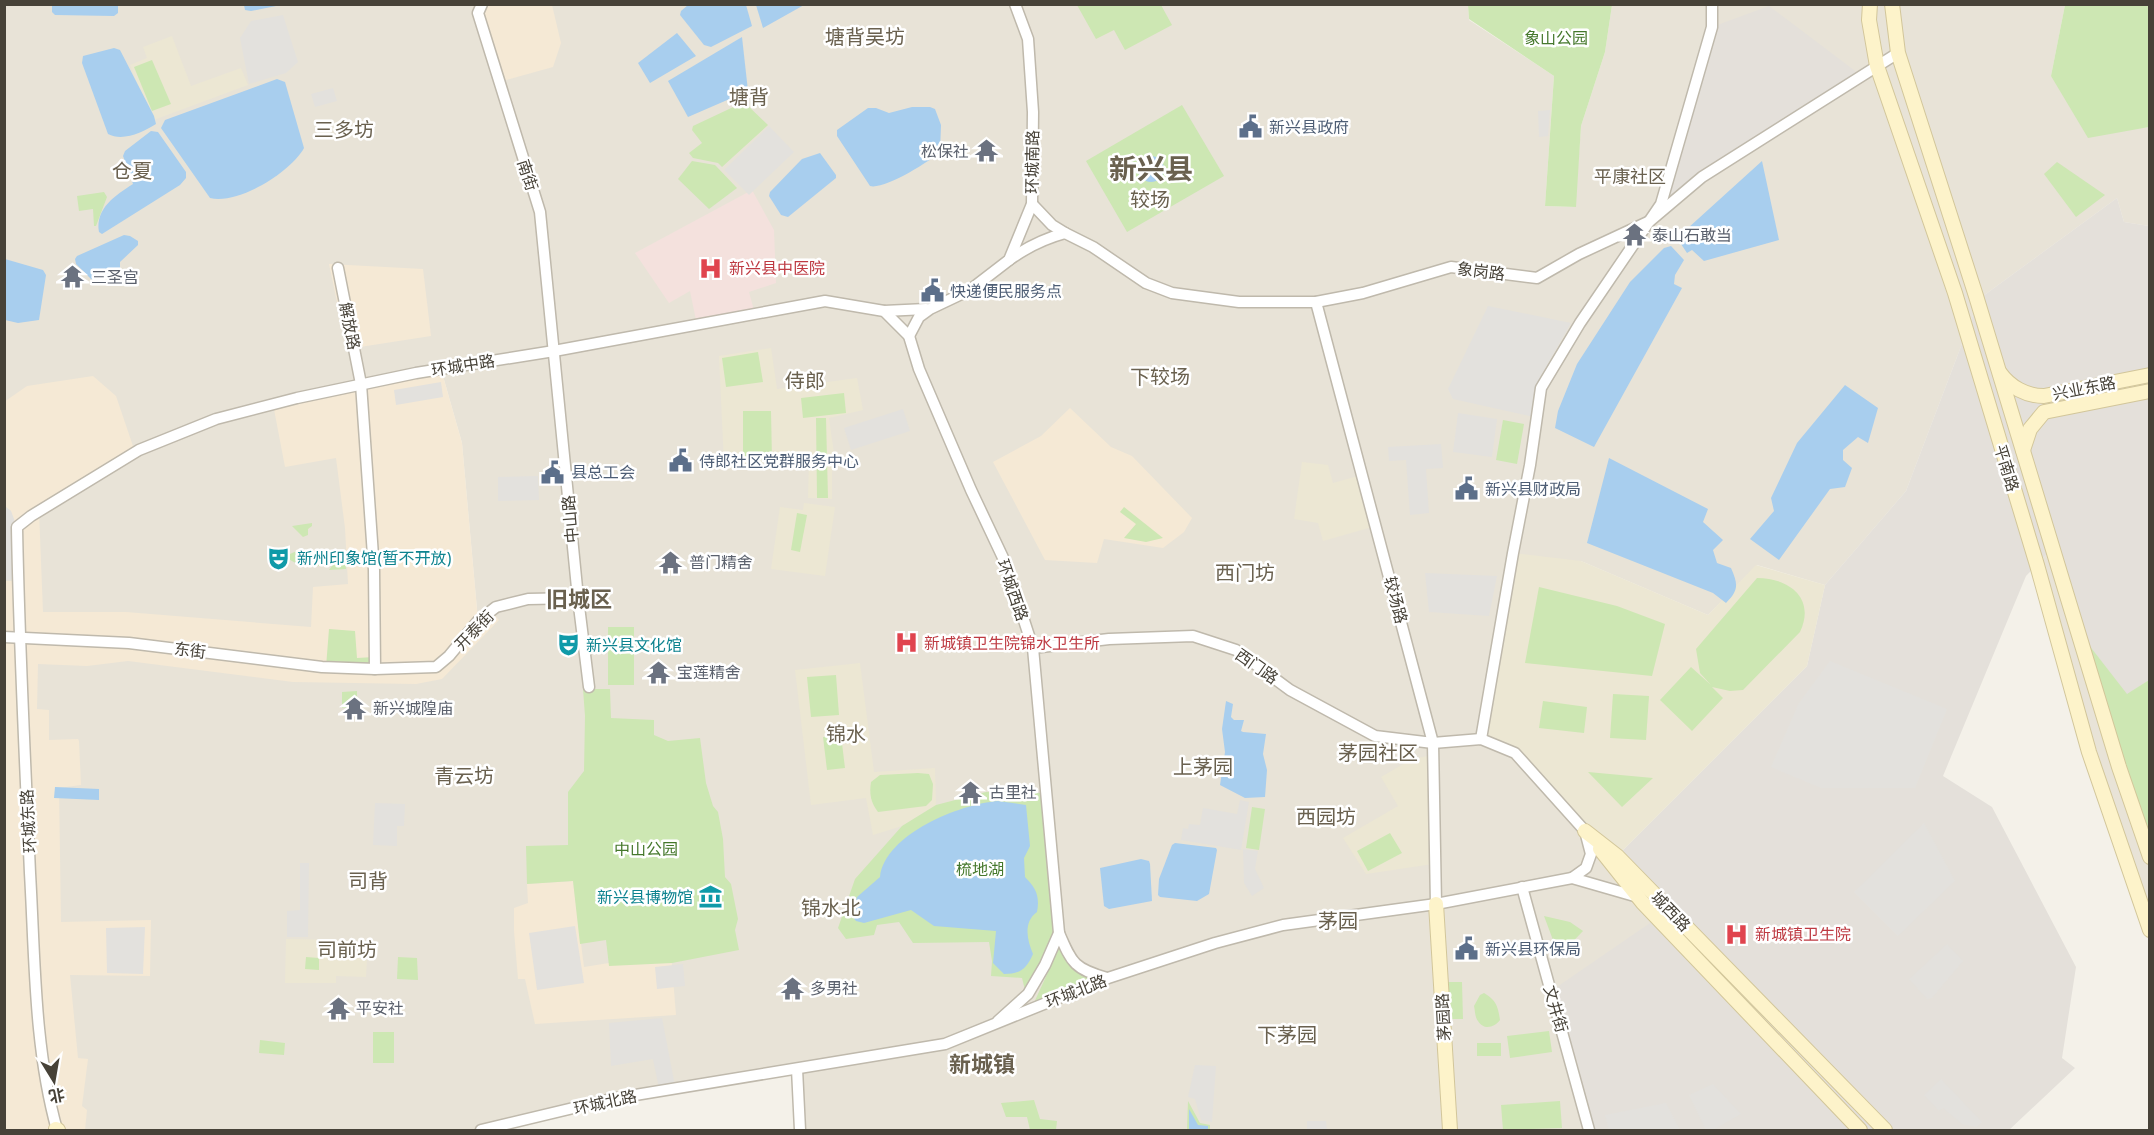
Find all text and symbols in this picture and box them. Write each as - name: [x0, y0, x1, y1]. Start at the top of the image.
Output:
- district label: 塘背吴坊: [825, 26, 905, 52]
- park label: 象山公园: [1524, 29, 1588, 50]
- district label: 塘背: [729, 86, 769, 112]
- public building icon: 新兴县政府: [1238, 114, 1264, 140]
- district label: 三多坊: [314, 119, 374, 145]
- place label: 新兴县政府: [1269, 119, 1349, 139]
- street label: 环城南路: [1023, 130, 1045, 194]
- temple icon: 松保社: [974, 138, 1000, 164]
- place label: 松保社: [921, 143, 969, 163]
- district label: 新兴县: [1109, 154, 1193, 190]
- street label: 南街: [512, 157, 541, 194]
- district label: 仓夏: [112, 160, 152, 186]
- district label: 平康社区: [1594, 167, 1666, 190]
- district label: 较场: [1130, 189, 1170, 215]
- temple icon: 泰山石敢当: [1621, 222, 1647, 248]
- place label: 泰山石敢当: [1652, 227, 1732, 247]
- hospital icon: 新兴县中医院: [698, 255, 724, 281]
- street label: 象岗路: [1456, 259, 1506, 286]
- place label: 新兴县中医院: [729, 260, 825, 280]
- temple icon: 三圣宫: [60, 264, 86, 290]
- place label: 三圣宫: [91, 269, 139, 289]
- public building icon: 快递便民服务点: [919, 278, 945, 304]
- place label: 快递便民服务点: [950, 283, 1062, 303]
- street label: 解放路: [334, 301, 362, 352]
- street label: 环城中路: [430, 352, 496, 382]
- district label: 下较场: [1130, 366, 1190, 392]
- district label: 侍郎: [785, 370, 825, 396]
- street label: 兴业东路: [2051, 374, 2118, 406]
- street label: 平南路: [1989, 443, 2022, 494]
- public building icon: 侍郎社区党群服务中心: [668, 448, 694, 474]
- place label: 侍郎社区党群服务中心: [699, 452, 859, 473]
- public building icon: 县总工会: [540, 459, 566, 485]
- place label: 县总工会: [571, 464, 635, 484]
- public building icon: 新兴县财政局: [1454, 476, 1480, 502]
- place label: 新兴县财政局: [1485, 481, 1581, 501]
- street label: 中山路: [560, 494, 584, 544]
- theatre icon: 新州印象馆(暂不开放): [266, 545, 292, 571]
- place label: 新州印象馆(暂不开放): [297, 549, 452, 570]
- temple icon: 普门精舍: [658, 549, 684, 575]
- place label: 普门精舍: [689, 554, 753, 574]
- street label: 环城西路: [991, 557, 1031, 624]
- district label: 西门坊: [1215, 562, 1275, 588]
- street label: 较场路: [1378, 575, 1410, 626]
- district label: 旧城区: [546, 588, 612, 615]
- street label: 开泰街: [452, 607, 499, 656]
- hospital icon: 新城镇卫生院锦水卫生所: [893, 630, 919, 656]
- theatre icon: 新兴县文化馆: [555, 632, 581, 658]
- place label: 新城镇卫生院锦水卫生所: [924, 635, 1100, 655]
- place label: 新兴县文化馆: [586, 637, 682, 657]
- street label: 东街: [173, 640, 207, 664]
- street label: 西门路: [1230, 646, 1281, 690]
- temple icon: 宝莲精舍: [646, 659, 672, 685]
- place label: 宝莲精舍: [677, 664, 741, 684]
- temple icon: 新兴城隍庙: [342, 695, 368, 721]
- place label: 新兴城隍庙: [373, 700, 453, 720]
- district label: 锦水: [826, 723, 866, 749]
- district label: 茅园社区: [1338, 742, 1418, 768]
- district label: 上茅园: [1173, 756, 1233, 782]
- district label: 青云坊: [434, 765, 494, 791]
- temple icon: 古里社: [958, 779, 984, 805]
- place label: 古里社: [989, 784, 1037, 804]
- street label: 环城东路: [18, 788, 42, 853]
- district label: 西园坊: [1296, 806, 1356, 832]
- park label: 中山公园: [614, 841, 678, 861]
- park label: 梳地湖: [956, 861, 1004, 881]
- district label: 司背: [348, 870, 388, 896]
- museum icon: 新兴县博物馆: [698, 884, 724, 910]
- street label: 城西路: [1646, 888, 1693, 937]
- place label: 新兴县博物馆: [597, 889, 693, 909]
- district label: 锦水北: [801, 897, 861, 923]
- district label: 茅园: [1318, 910, 1358, 936]
- hospital icon: 新城镇卫生院: [1724, 921, 1750, 947]
- place label: 新城镇卫生院: [1755, 926, 1851, 946]
- public building icon: 新兴县环保局: [1454, 936, 1480, 962]
- district label: 司前坊: [317, 939, 377, 965]
- place label: 新兴县环保局: [1485, 941, 1581, 961]
- street label: 环城北路: [1043, 972, 1110, 1014]
- temple icon: 多男社: [779, 975, 805, 1001]
- place label: 多男社: [810, 980, 858, 1000]
- street label: 文井街: [1538, 984, 1570, 1035]
- street label: 茅园路: [1434, 992, 1456, 1041]
- temple icon: 平安社: [325, 995, 351, 1021]
- place label: 平安社: [356, 1000, 404, 1020]
- district label: 下茅园: [1257, 1024, 1317, 1050]
- north arrow: [24, 1051, 84, 1111]
- district label: 新城镇: [949, 1053, 1015, 1080]
- text: 北: [47, 1082, 66, 1105]
- street label: 环城北路: [572, 1088, 639, 1120]

